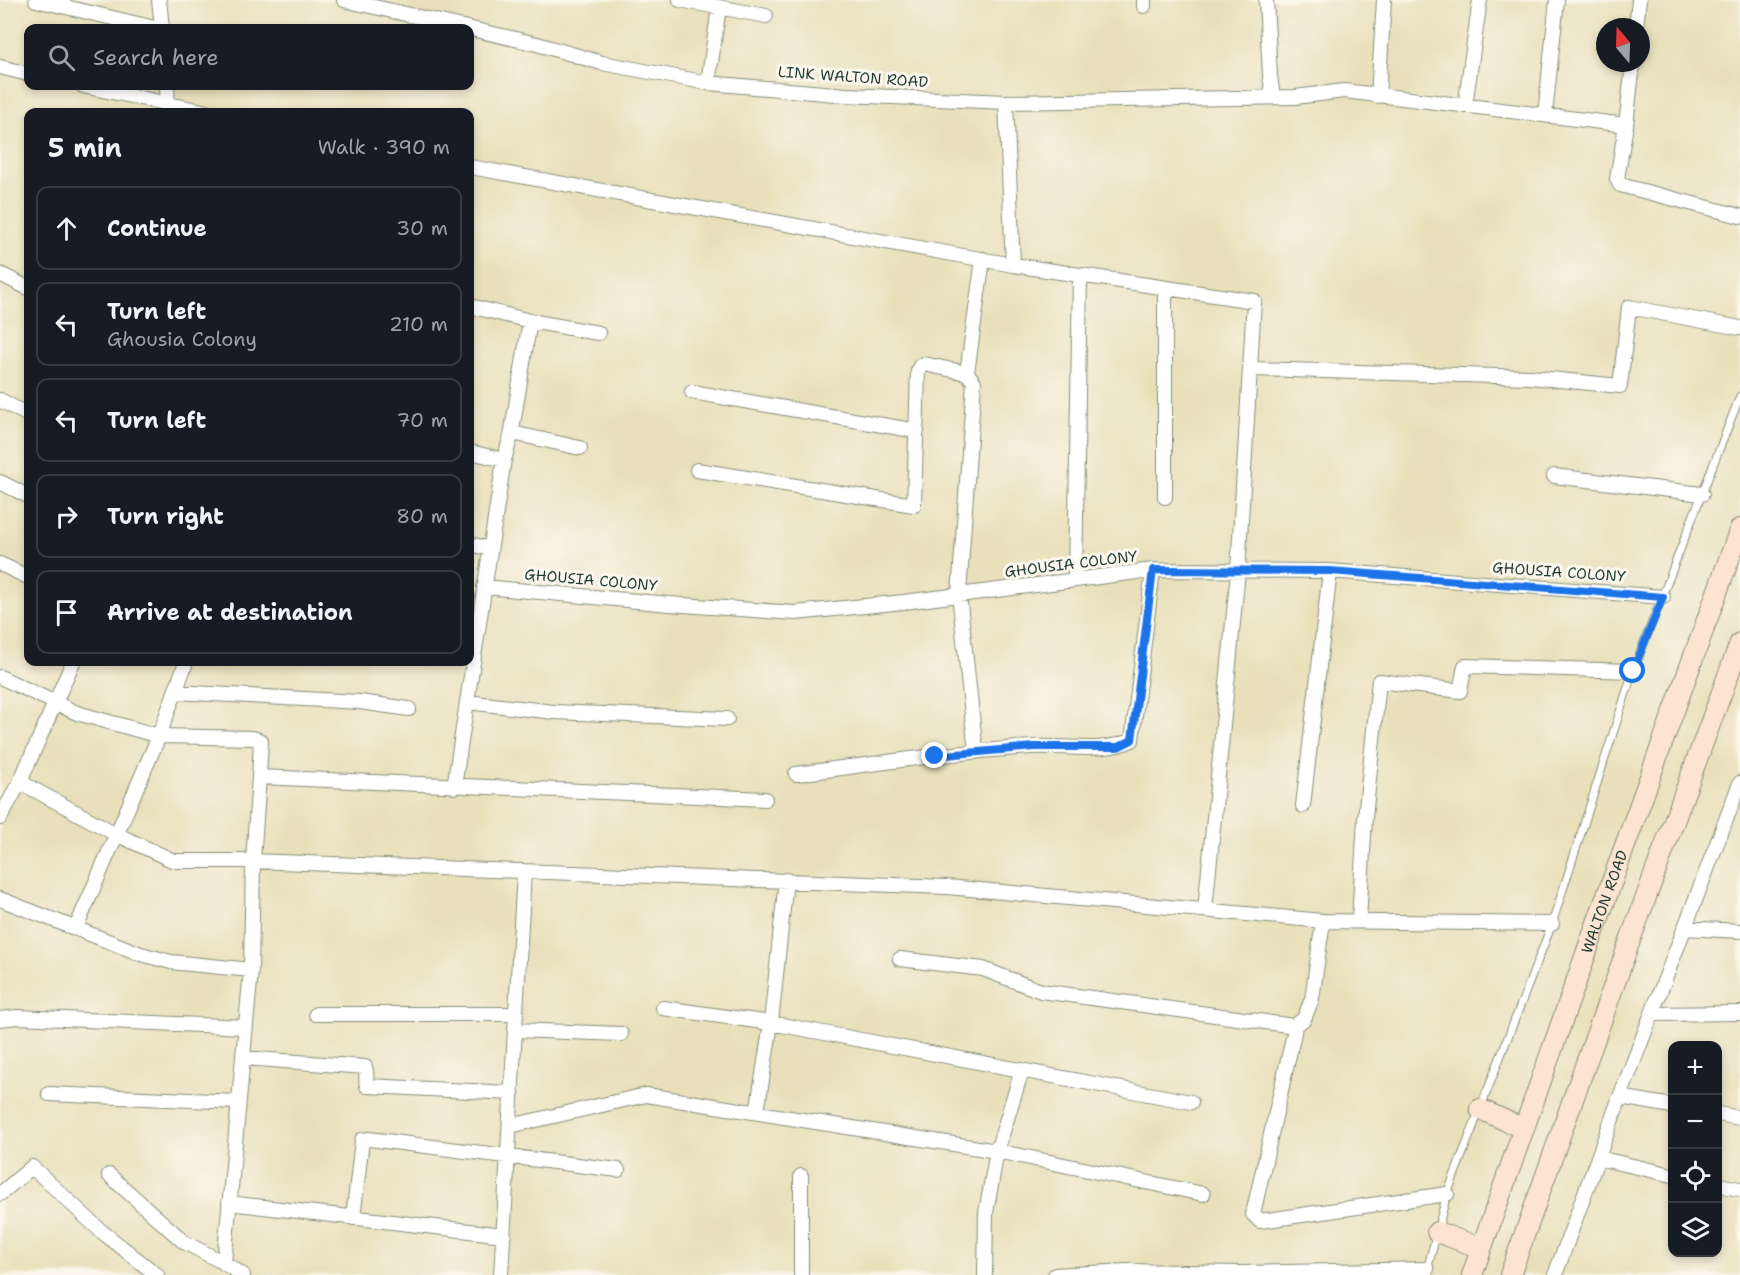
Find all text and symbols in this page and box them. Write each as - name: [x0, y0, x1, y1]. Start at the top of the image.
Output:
- north arrow: [1596, 18, 1650, 72]
- search box: [24, 24, 474, 90]
- icon: search: [45, 41, 78, 74]
- text: Search here: [93, 43, 219, 72]
- street label: LINK WALTON ROAD: [777, 62, 929, 92]
- text: 5 min: [48, 130, 122, 165]
- text: Walk · 390 m: [318, 134, 450, 160]
- icon: ahead: [50, 212, 83, 245]
- text: Continue: [107, 214, 207, 243]
- text: 30 m: [396, 215, 448, 241]
- text: Turn left: [107, 297, 206, 326]
- icon: left: [50, 308, 83, 341]
- text: 210 m: [389, 311, 448, 337]
- text: Ghousia Colony: [107, 326, 257, 352]
- icon: left: [50, 404, 83, 437]
- text: Turn left: [107, 406, 206, 435]
- text: 70 m: [396, 407, 448, 433]
- icon: right: [50, 500, 83, 533]
- text: Turn right: [107, 502, 224, 531]
- text: 80 m: [396, 503, 448, 529]
- street label: GHOUSIA COLONY: [1003, 546, 1139, 582]
- street label: GHOUSIA COLONY: [1492, 557, 1626, 587]
- street label: GHOUSIA COLONY: [523, 564, 659, 596]
- icon: arrive: [50, 596, 83, 629]
- text: Arrive at destination: [107, 598, 353, 627]
- route start: [1619, 657, 1645, 683]
- route end: [921, 742, 947, 768]
- street label: WALTON ROAD: [1577, 847, 1633, 956]
- map controls: [1668, 1041, 1722, 1257]
- button: +: [1668, 1041, 1722, 1095]
- button: −: [1668, 1095, 1722, 1149]
- button: locate: [1668, 1149, 1722, 1203]
- button: layers: [1668, 1203, 1722, 1257]

